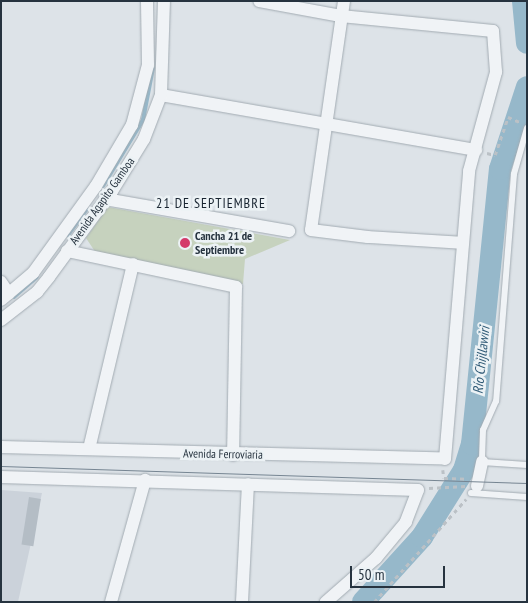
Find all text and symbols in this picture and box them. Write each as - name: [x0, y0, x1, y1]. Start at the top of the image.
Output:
- street label: Avenida Agapito Gamboa: [66, 155, 138, 247]
- district label: 21 DE SEPTIEMBRE: [154, 195, 268, 211]
- place label: Cancha 21 de Septiembre: [195, 229, 252, 257]
- marker: Cancha 21 de Septiembre: [179, 237, 191, 249]
- water label: Río Chijllawiri: [469, 325, 493, 395]
- street label: Avenida Ferroviaria: [183, 446, 263, 462]
- scale bar: [353, 556, 448, 588]
- text: 50 m: [358, 565, 384, 584]

